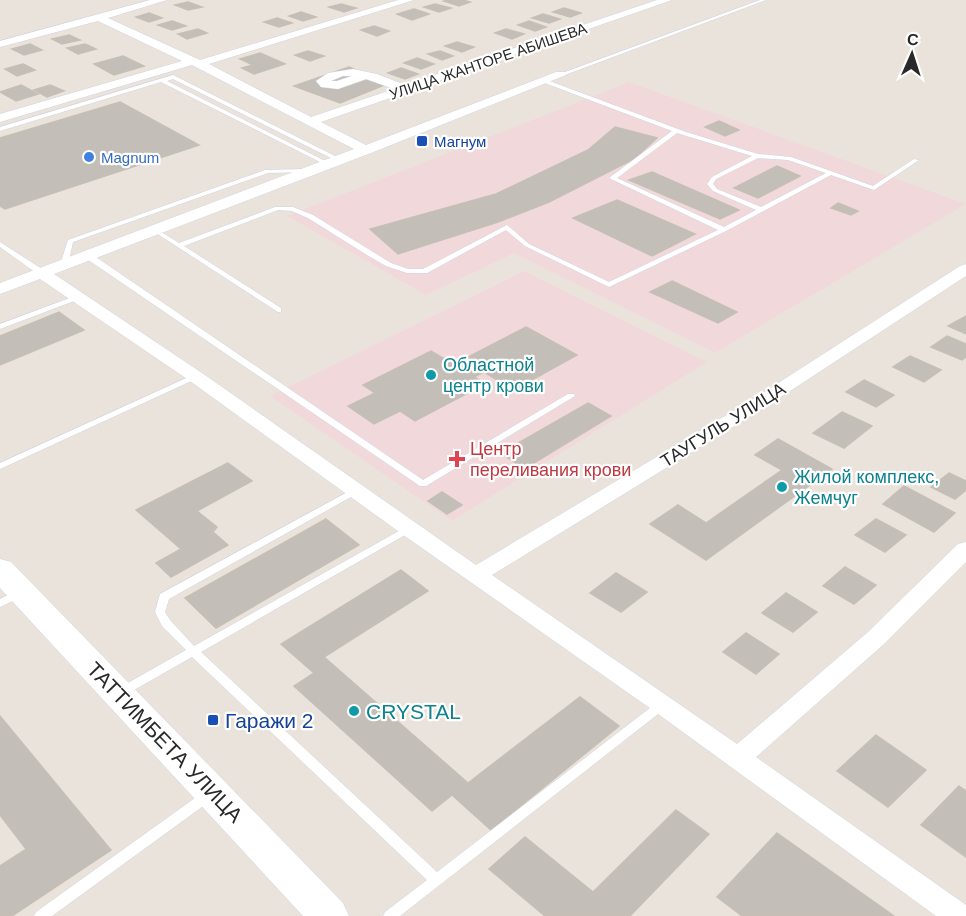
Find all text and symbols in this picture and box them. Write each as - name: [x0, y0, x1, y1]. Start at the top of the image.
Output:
- street label: УЛИЦА ЖАНТОРЕ АБИШЕВА: [387, 19, 589, 103]
- north arrow: [882, 24, 942, 84]
- text: С: [907, 31, 919, 48]
- place label: Магнум: [434, 133, 486, 150]
- marker: Магнум: [415, 134, 429, 148]
- place label: Magnum: [101, 149, 159, 166]
- marker: Magnum: [82, 150, 96, 164]
- place label: Областной центр крови: [443, 355, 544, 396]
- marker: Областной центр крови: [424, 368, 438, 382]
- street label: ТАУГУЛЬ УЛИЦА: [657, 379, 789, 471]
- place label: Центр переливания крови: [470, 439, 631, 480]
- marker: Центр переливания крови: [448, 450, 466, 468]
- place label: Жилой комплекс, Жемчуг: [794, 467, 939, 508]
- marker: Жилой комплекс, Жемчуг: [775, 480, 789, 494]
- street label: ТАТТИМБЕТА УЛИЦА: [83, 657, 247, 827]
- place label: CRYSTAL: [366, 700, 461, 723]
- marker: CRYSTAL: [347, 704, 361, 718]
- place label: Гаражи 2: [225, 709, 314, 732]
- marker: Гаражи 2: [206, 713, 220, 727]

